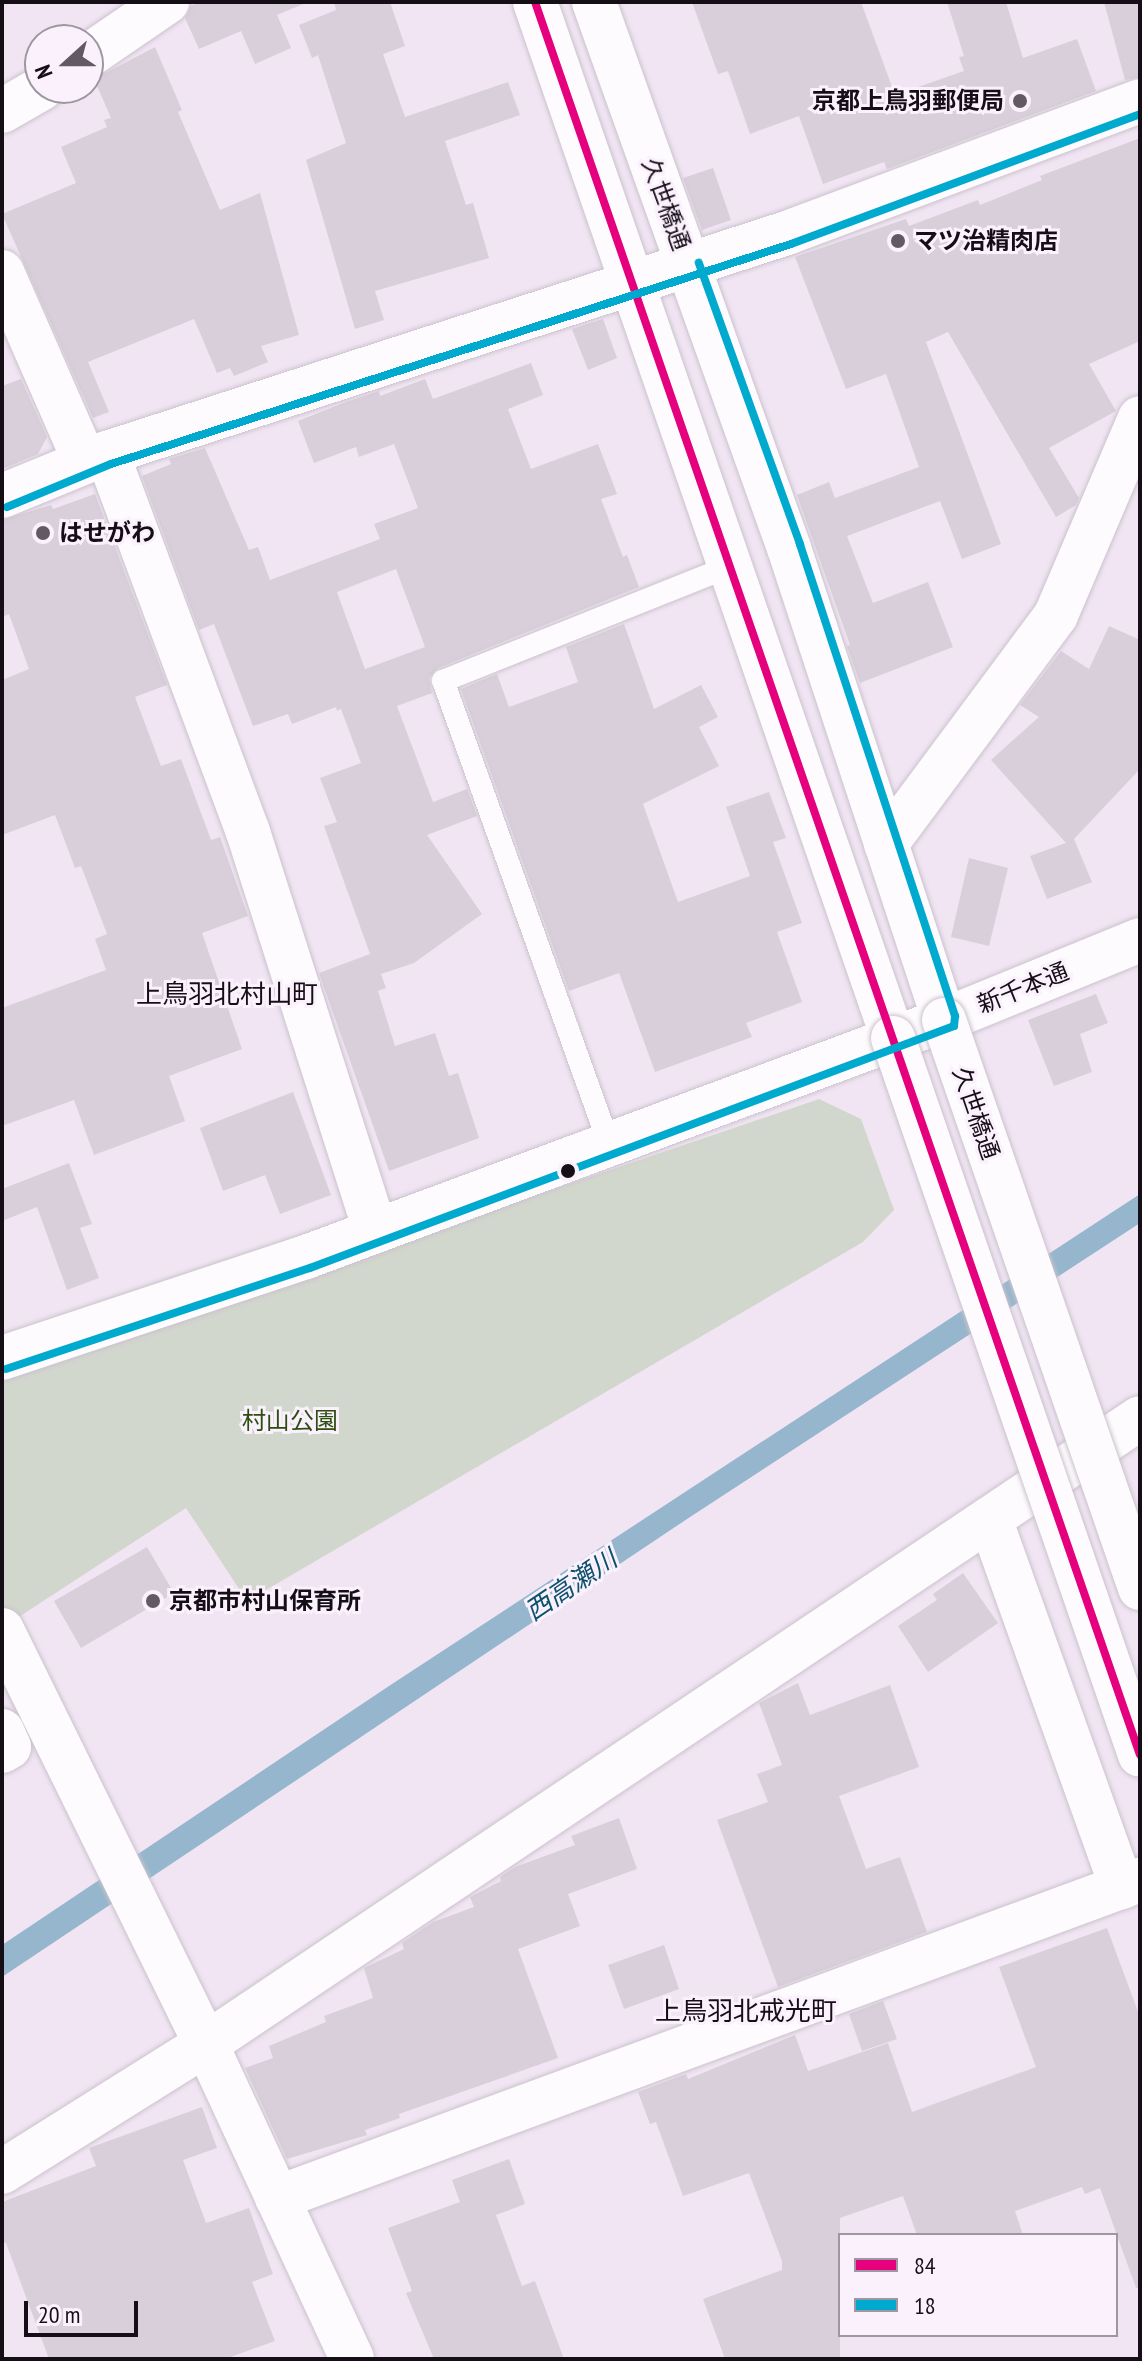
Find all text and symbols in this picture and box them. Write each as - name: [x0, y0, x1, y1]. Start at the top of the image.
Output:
- north arrow: [24, 24, 104, 104]
- text: N: [28, 61, 59, 82]
- place label: 京都上鳥羽郵便局: [812, 87, 1004, 115]
- marker: 京都上鳥羽郵便局: [1011, 92, 1029, 110]
- street label: 久世橋通: [636, 154, 696, 254]
- place label: マツ治精肉店: [914, 227, 1058, 255]
- marker: マツ治精肉店: [889, 232, 907, 250]
- place label: はせがわ: [59, 519, 155, 547]
- marker: はせがわ: [34, 524, 52, 542]
- street label: 新千本通: [973, 957, 1073, 1019]
- district label: 上鳥羽北村山町: [136, 978, 318, 1010]
- street label: 久世橋通: [947, 1063, 1005, 1163]
- unlabelled marker: [560, 1163, 576, 1179]
- park label: 村山公園: [242, 1407, 338, 1435]
- water label: 西高瀬川: [519, 1543, 623, 1627]
- place label: 京都市村山保育所: [169, 1587, 361, 1615]
- marker: 京都市村山保育所: [144, 1592, 162, 1610]
- district label: 上鳥羽北戒光町: [655, 1995, 837, 2027]
- legend: [838, 2233, 1118, 2337]
- text: 84: [914, 2250, 936, 2281]
- scale bar: [28, 2285, 142, 2335]
- text: 18: [914, 2290, 936, 2321]
- text: 20 m: [38, 2299, 80, 2330]

